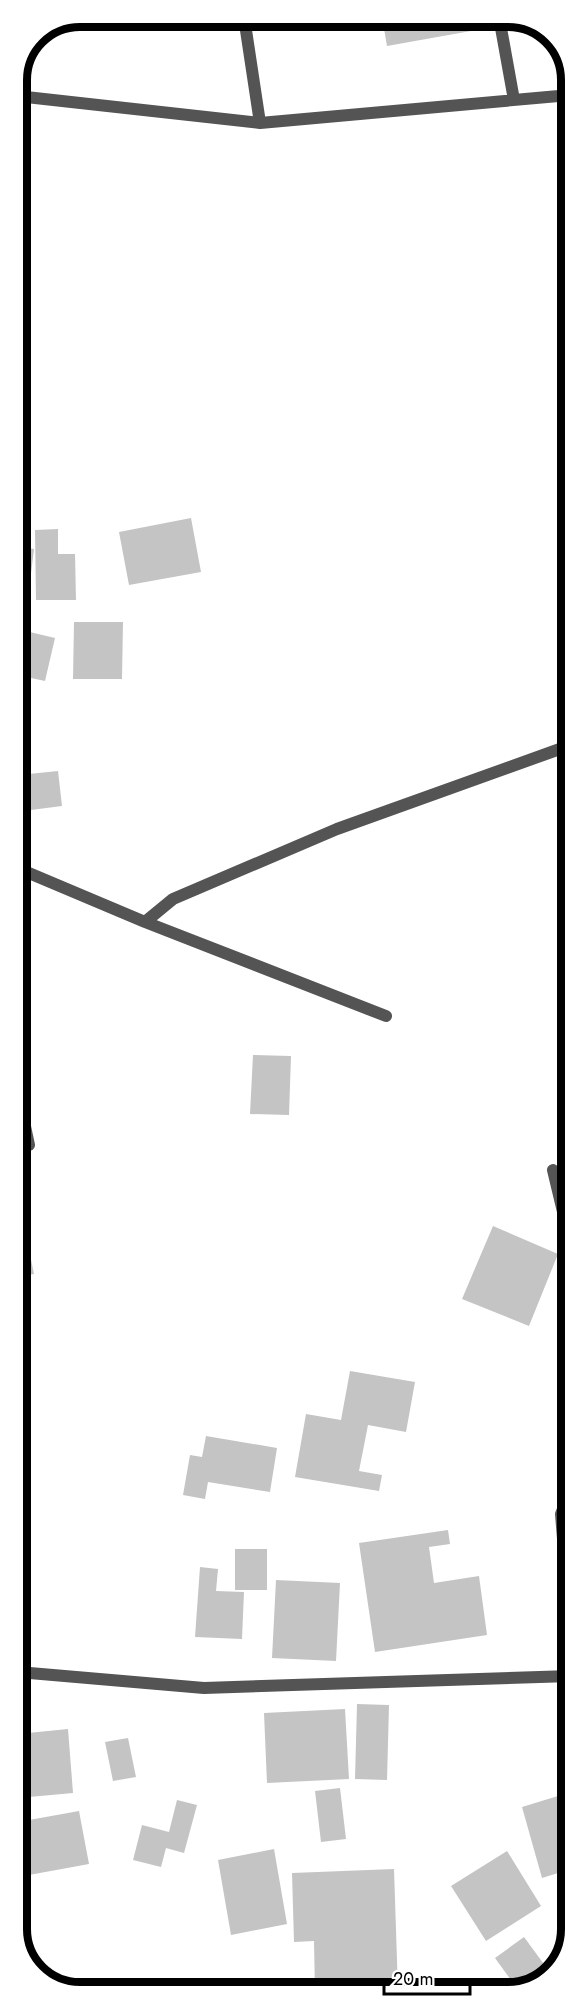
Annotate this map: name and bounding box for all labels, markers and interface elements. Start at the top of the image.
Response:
scale bar [384,1958,470,1996]
text: 20 m [393,1966,433,1992]

